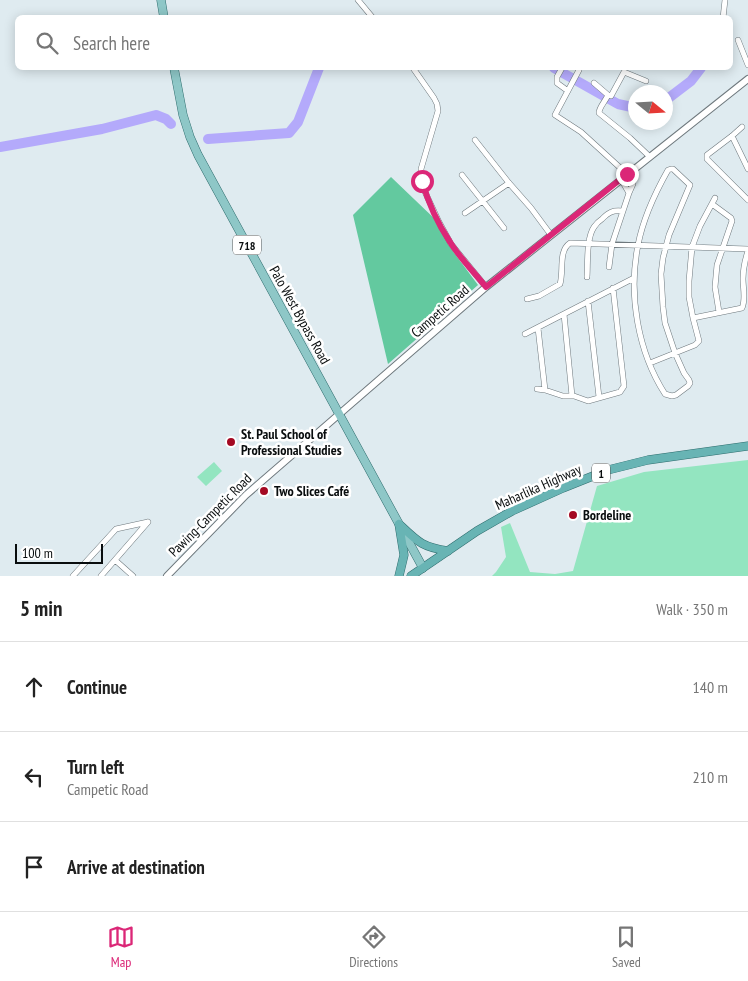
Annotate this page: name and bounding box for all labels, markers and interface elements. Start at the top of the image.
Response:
search box [15,15,733,70]
icon: search [33,29,61,57]
text: Search here [73,31,150,55]
north arrow [628,85,673,130]
route end [616,163,639,186]
route start [411,170,434,193]
road number: 718 [233,236,261,254]
street label: Palo West Bypass Road [266,263,334,367]
street label: Campetic Road [407,281,473,341]
place label: St. Paul School of Professional Studies [241,425,342,459]
marker: St. Paul School of Professional Studies [225,436,237,448]
street label: Maharlika Highway [492,460,584,514]
road number: 1 [592,463,610,482]
street label: Pawing-Campetic Road [165,470,255,560]
place label: Two Slices Café [274,482,349,500]
marker: Two Slices Café [258,485,270,497]
place label: Bordeline [583,506,631,524]
marker: Bordeline [567,509,579,521]
scale bar [15,541,102,564]
text: 100 m [22,544,53,562]
text: 5 min [20,595,62,622]
text: Walk · 350 m [656,599,728,619]
icon: ahead [20,673,48,701]
text: Continue [67,675,127,699]
text: 140 m [693,677,728,697]
text: Turn left [67,755,124,779]
icon: left [20,763,48,791]
text: 210 m [693,767,728,787]
text: Campetic Road [67,779,148,799]
icon: arrive [20,853,48,881]
text: Arrive at destination [67,855,205,879]
tab: Map [107,923,135,971]
tab: Directions [349,923,398,971]
tab: Saved [612,923,641,971]

